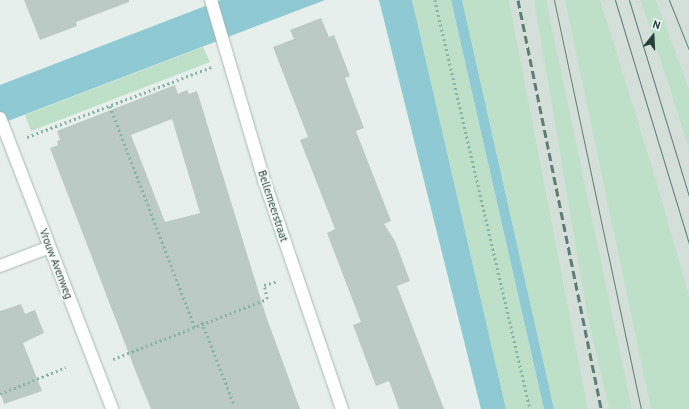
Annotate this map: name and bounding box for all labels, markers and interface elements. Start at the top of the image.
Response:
north arrow [633,16,673,56]
text: N [651,17,662,32]
street label: Bellemeerstraat [255,169,291,243]
street label: Vrouw Avenweg [36,227,76,301]

